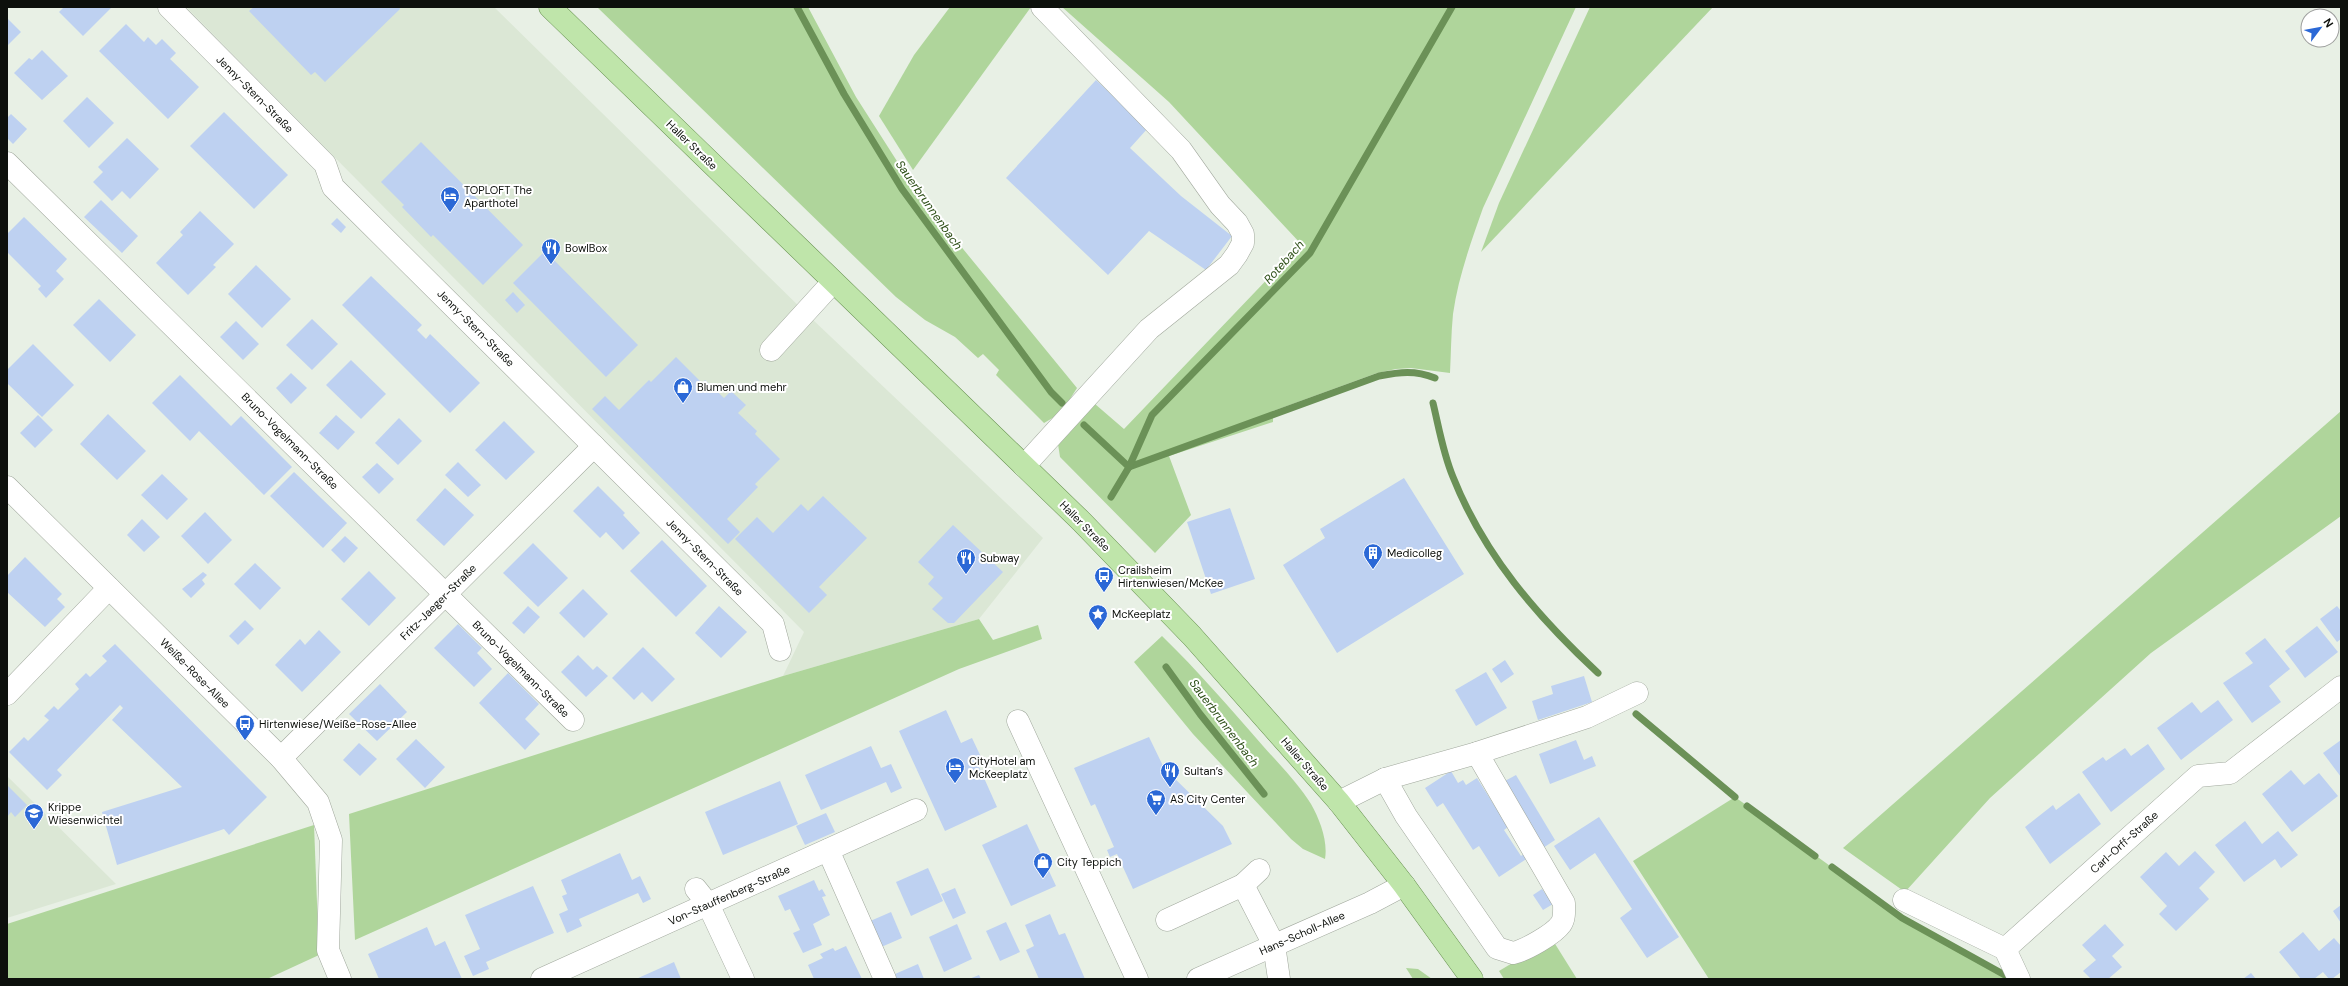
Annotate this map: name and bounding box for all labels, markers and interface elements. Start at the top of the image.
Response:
north arrow [2300,8,2340,48]
text: N [2320,16,2337,30]
street label: Jenny-Stern-Straße [213,52,297,136]
street label: Haller Straße [663,117,721,173]
water label: Sauerbrunnenbach [892,157,966,253]
place label: TOPLOFT The Aparthotel [464,183,532,210]
hotel icon: TOPLOFT The Aparthotel [439,185,461,213]
restaurant icon: BowlBox [540,237,562,265]
water label: Rotebach [1260,237,1308,287]
place label: BowlBox [565,241,608,255]
street label: Jenny-Stern-Straße [434,286,518,370]
shop icon: Blumen und mehr [672,376,694,404]
place label: Blumen und mehr [697,380,787,394]
street label: Bruno-Vogelmann-Straße [239,390,341,492]
street label: Haller Straße [1057,498,1113,554]
street label: Jenny-Stern-Straße [663,515,747,599]
building icon: Medicolleg [1362,542,1384,570]
place label: Medicolleg [1387,546,1442,560]
restaurant icon: Subway [955,547,977,575]
place label: Subway [980,551,1020,565]
street label: Fritz-Jaeger-Straße [397,561,479,643]
place label: Crailsheim Hirtenwiesen/McKee [1118,563,1223,590]
bus stop icon: Crailsheim Hirtenwiesen/McKee [1093,565,1115,593]
place icon: McKeeplatz [1087,603,1109,631]
place label: McKeeplatz [1112,607,1171,621]
street label: Bruno-Vogelmann-Straße [470,618,572,720]
street label: Weiße-Rose-Allee [157,635,233,711]
water label: Sauerbrunnenbach [1186,676,1262,770]
bus stop icon: Hirtenwiese/Weiße-Rose-Allee [234,713,256,741]
place label: Hirtenwiese/Weiße-Rose-Allee [259,717,416,731]
street label: Haller Straße [1278,735,1332,793]
place label: CityHotel am McKeeplatz [969,754,1036,781]
hotel icon: CityHotel am McKeeplatz [944,756,966,784]
restaurant icon: Sultan’s [1159,760,1181,788]
place label: Sultan’s [1184,764,1223,778]
supermarket icon: AS City Center [1145,788,1167,816]
place label: AS City Center [1170,792,1245,806]
place label: Krippe Wiesenwichtel [48,800,122,827]
school or university icon: Krippe Wiesenwichtel [23,802,45,830]
street label: Carl-Orff-Straße [2087,808,2161,876]
shop icon: City Teppich [1032,851,1054,879]
place label: City Teppich [1057,855,1121,869]
street label: Von-Stauffenberg-Straße [666,862,792,928]
street label: Hans-Scholl-Allee [1257,908,1347,958]

